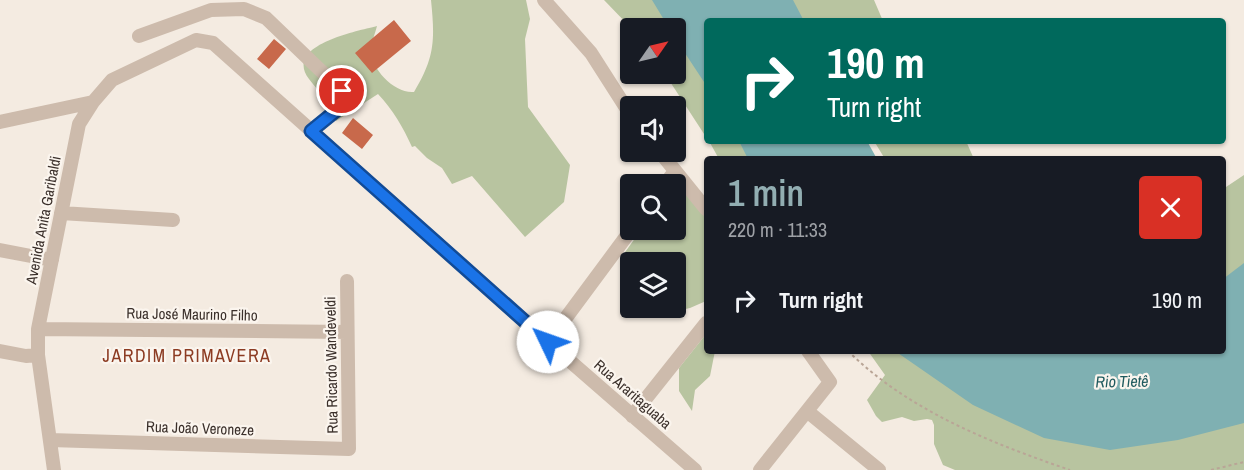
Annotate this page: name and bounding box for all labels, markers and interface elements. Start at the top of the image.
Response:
north arrow [620,18,686,84]
map controls [620,18,686,318]
text: 190 m [827,35,925,91]
icon: right [728,42,806,120]
pin [316,65,367,116]
icon: arrive [325,74,358,107]
text: Turn right [827,89,921,125]
button: sound [620,96,686,162]
street label: Avenida Anita Garibaldi [20,154,66,287]
text: 1 min [728,169,804,217]
button: search [620,174,686,240]
button: close [1139,176,1202,239]
text: 220 m · 11:33 [728,216,827,243]
button: layers [620,252,686,318]
icon: right [728,284,761,317]
text: Turn right [779,285,863,315]
text: 190 m [1152,285,1202,315]
street label: Rua Ricardo Wandeveldi [319,296,343,434]
street label: Rua José Maurino Filho [126,302,258,326]
position arrow [516,310,580,374]
district label: JARDIM PRIMAVERA [103,343,271,368]
street label: Rua Araritaguaba [590,354,676,434]
water label: Rio Tietê [1095,370,1149,392]
street label: Rua João Veroneze [146,416,255,440]

